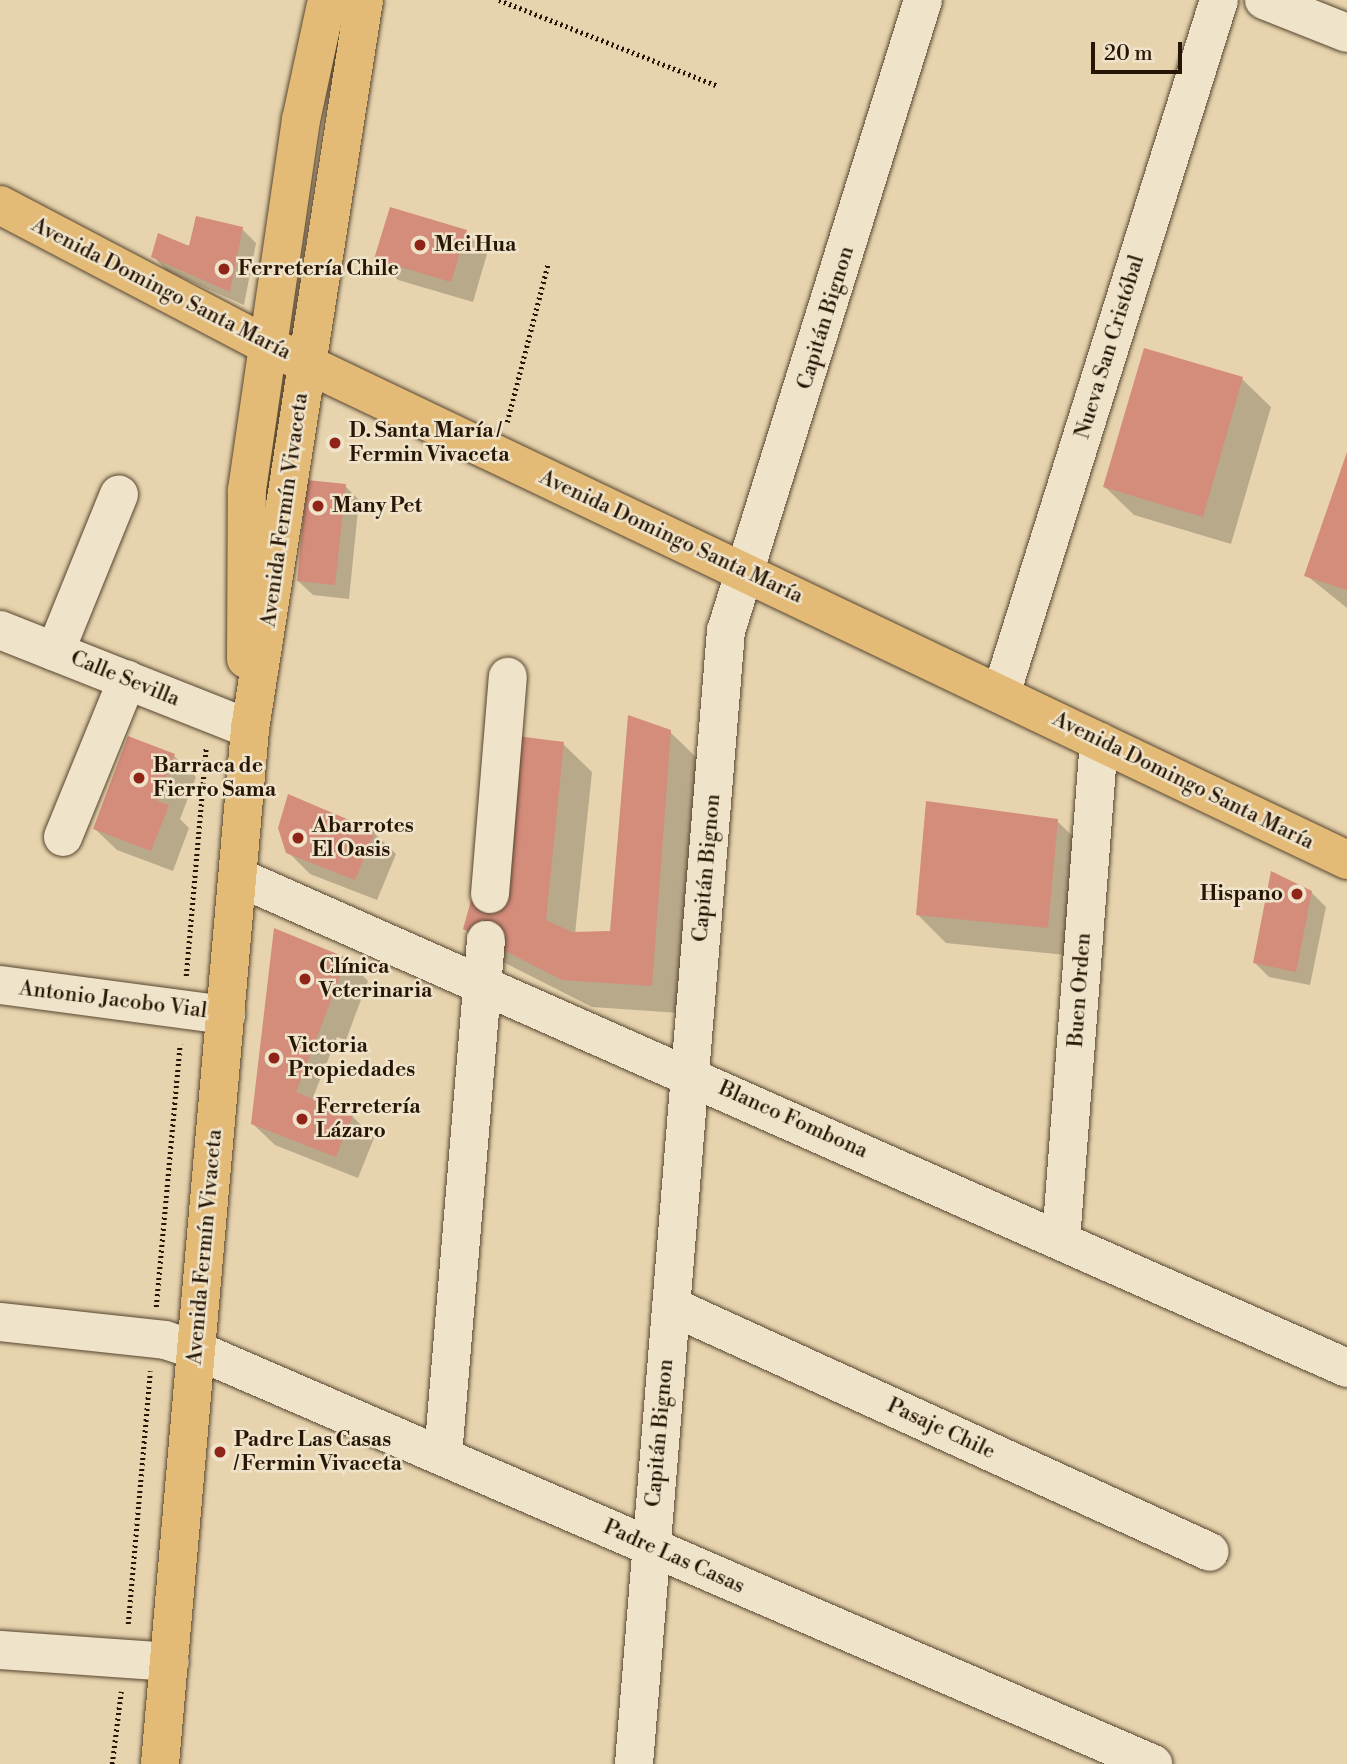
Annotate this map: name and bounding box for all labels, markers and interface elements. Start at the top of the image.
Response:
scale bar [1095,28,1186,72]
text: 20 m [1104,41,1153,67]
street label: Avenida Domingo Santa María [27,212,295,366]
place label: Mei Hua [434,232,516,258]
marker: Mei Hua [412,237,428,253]
street label: Capitán Bignon [792,243,860,393]
street label: Nueva San Cristóbal [1070,252,1150,442]
place label: Ferretería Chile [238,256,399,282]
marker: Ferretería Chile [216,261,232,277]
street label: Avenida Fermín Vivaceta [256,391,314,629]
place label: D. Santa María / Fermin Vivaceta [349,418,510,468]
marker: D. Santa María / Fermin Vivaceta [327,435,343,451]
street label: Avenida Domingo Santa María [535,465,807,609]
place label: Many Pet [332,493,422,519]
marker: Many Pet [310,498,326,514]
street label: Calle Sevilla [67,646,183,712]
street label: Avenida Domingo Santa María [1048,707,1318,855]
place label: Barraca de Fierro Sama [153,753,276,803]
marker: Barraca de Fierro Sama [131,770,147,786]
street label: Capitán Bignon [688,793,726,943]
place label: Abarrotes El Oasis [312,813,414,863]
marker: Abarrotes El Oasis [290,830,306,846]
place label: Hispano [1200,881,1283,907]
marker: Hispano [1289,886,1305,902]
street label: Buen Orden [1063,932,1097,1048]
place label: Clínica Veterinaria [319,954,432,1004]
marker: Clínica Veterinaria [297,971,313,987]
street label: Antonio Jacobo Vial [18,976,208,1024]
place label: Victoria Propiedades [288,1033,415,1083]
marker: Victoria Propiedades [266,1050,282,1066]
street label: Blanco Fombona [715,1076,871,1164]
place label: Ferretería Lázaro [316,1094,421,1144]
marker: Ferretería Lázaro [294,1111,310,1127]
street label: Avenida Fermín Vivaceta [182,1128,228,1366]
street label: Capitán Bignon [641,1358,679,1508]
street label: Pasaje Chile [883,1393,999,1465]
place label: Padre Las Casas / Fermin Vivaceta [234,1427,402,1477]
marker: Padre Las Casas / Fermin Vivaceta [212,1444,228,1460]
street label: Padre Las Casas [600,1515,748,1599]

